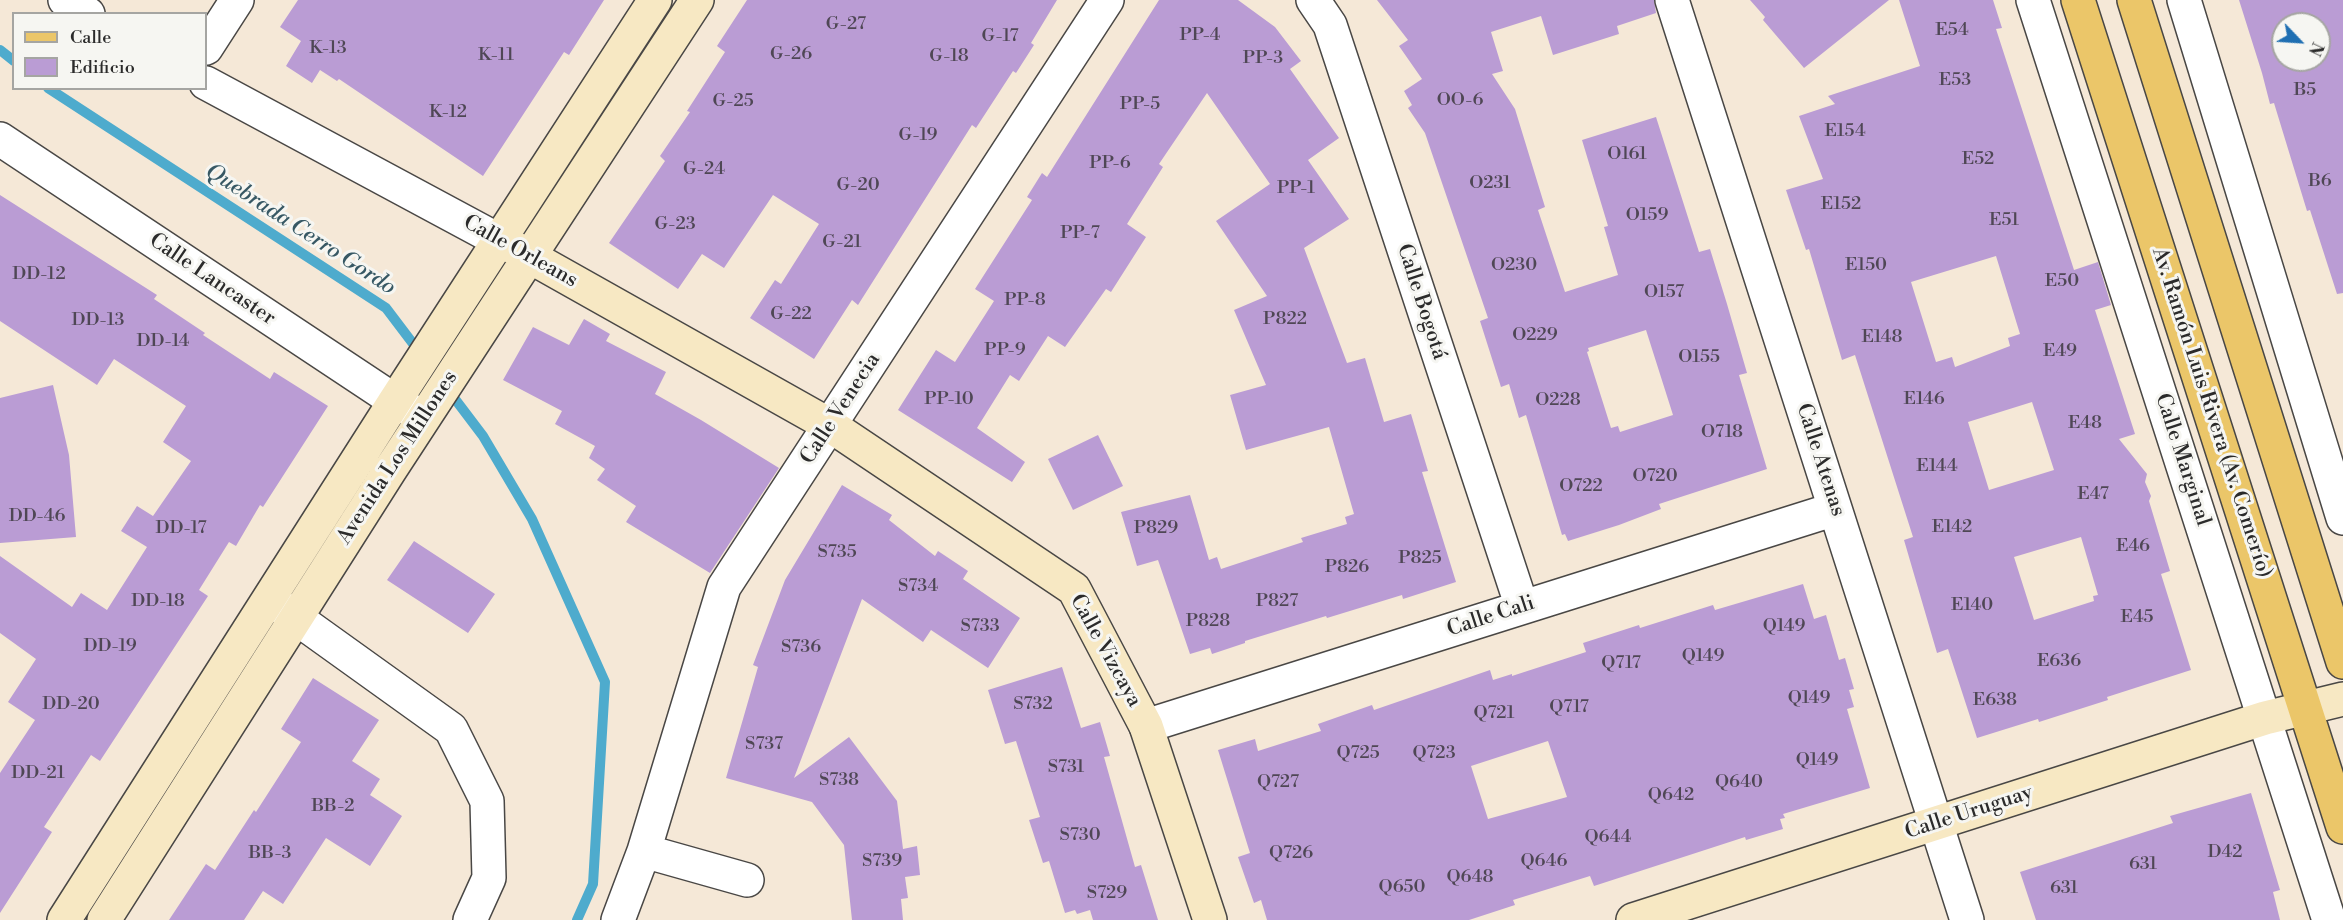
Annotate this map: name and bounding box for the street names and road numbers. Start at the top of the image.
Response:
street label: Calle Orleans [458,210,582,294]
street label: Calle Lancaster [144,228,280,332]
street label: Calle Bogotá [1390,241,1452,363]
street label: Av. Ramón Luis Rivera (Av. Comerío) [2146,245,2276,581]
street label: Calle Venecia [796,349,886,469]
street label: Avenida Los Millones [332,367,464,549]
street label: Calle Marginal [2149,391,2215,529]
street label: Calle Atenas [1790,400,1850,520]
street label: Calle Vizcaya [1064,590,1146,712]
street label: Calle Cali [1444,591,1538,643]
street label: Calle Uruguay [1902,781,2036,845]

